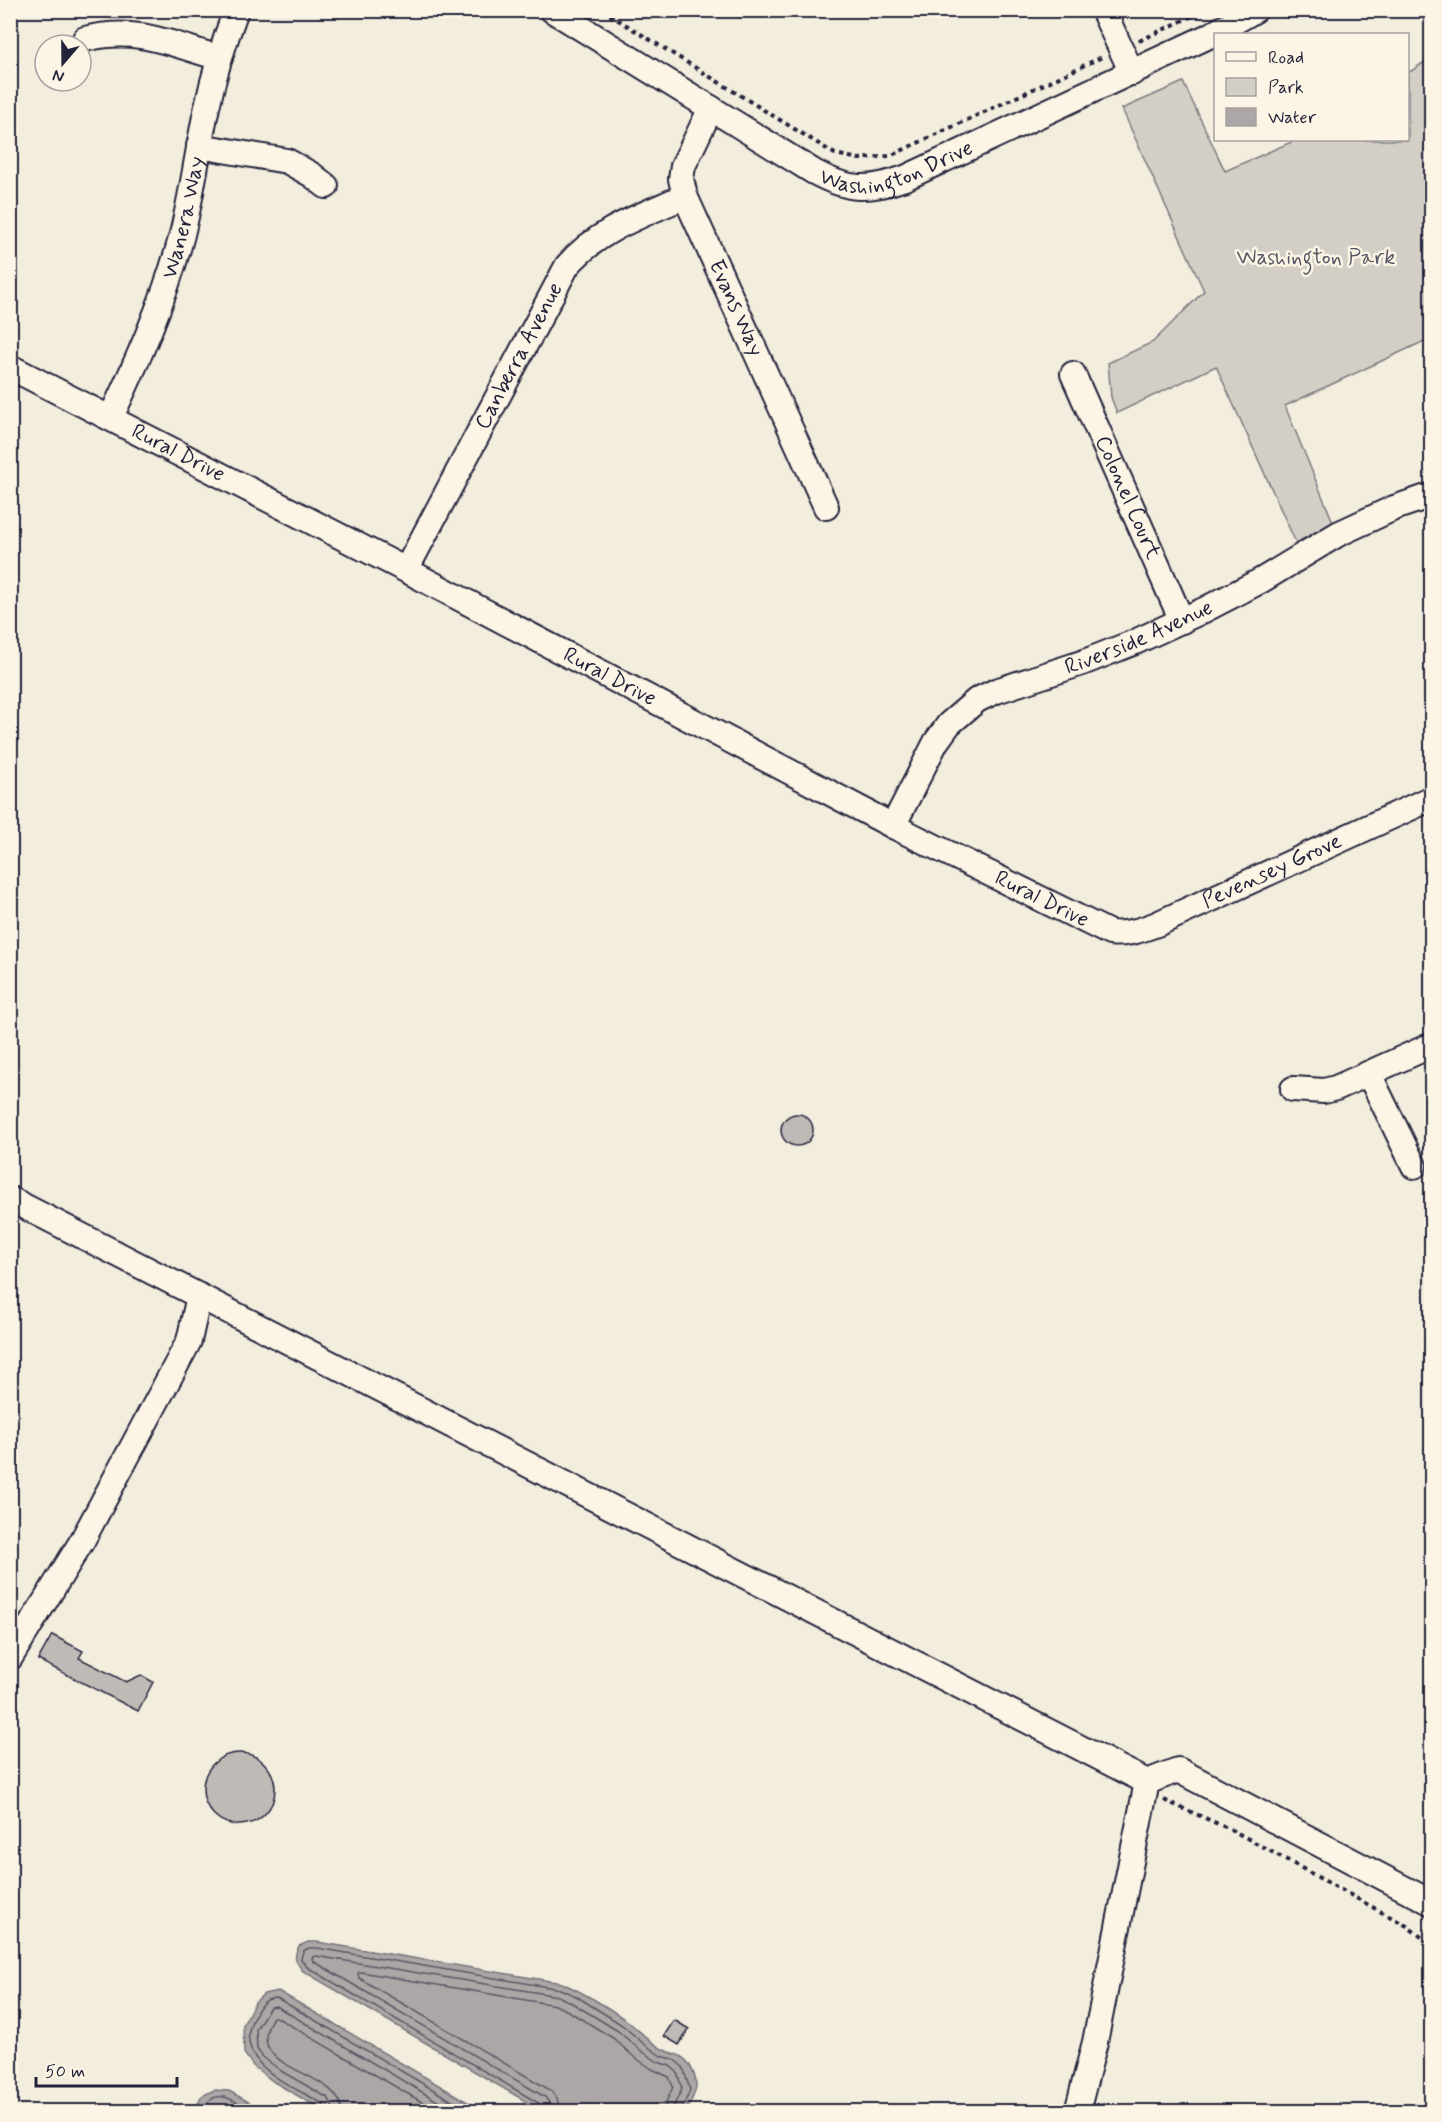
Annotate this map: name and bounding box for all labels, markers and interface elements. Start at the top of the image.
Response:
north arrow [33,33,93,93]
legend [1214,33,1409,141]
text: Road [1268,46,1304,70]
text: N [50,64,67,87]
text: Park [1268,76,1304,100]
text: Water [1268,106,1317,130]
street label: Washington Drive [815,134,978,201]
street label: Wanera Way [156,154,211,282]
park label: Washington Park [1237,244,1395,275]
street label: Evans Way [702,255,770,361]
street label: Canberra Avenue [469,278,570,435]
street label: Rural Drive [127,418,230,489]
street label: Colonel Court [1088,431,1167,564]
street label: Riverside Avenue [1061,594,1218,682]
street label: Rural Drive [558,641,661,713]
street label: Pevensey Grove [1198,827,1346,915]
street label: Rural Drive [990,864,1093,934]
scale bar [36,2050,177,2088]
text: 50 m [45,2060,85,2084]

